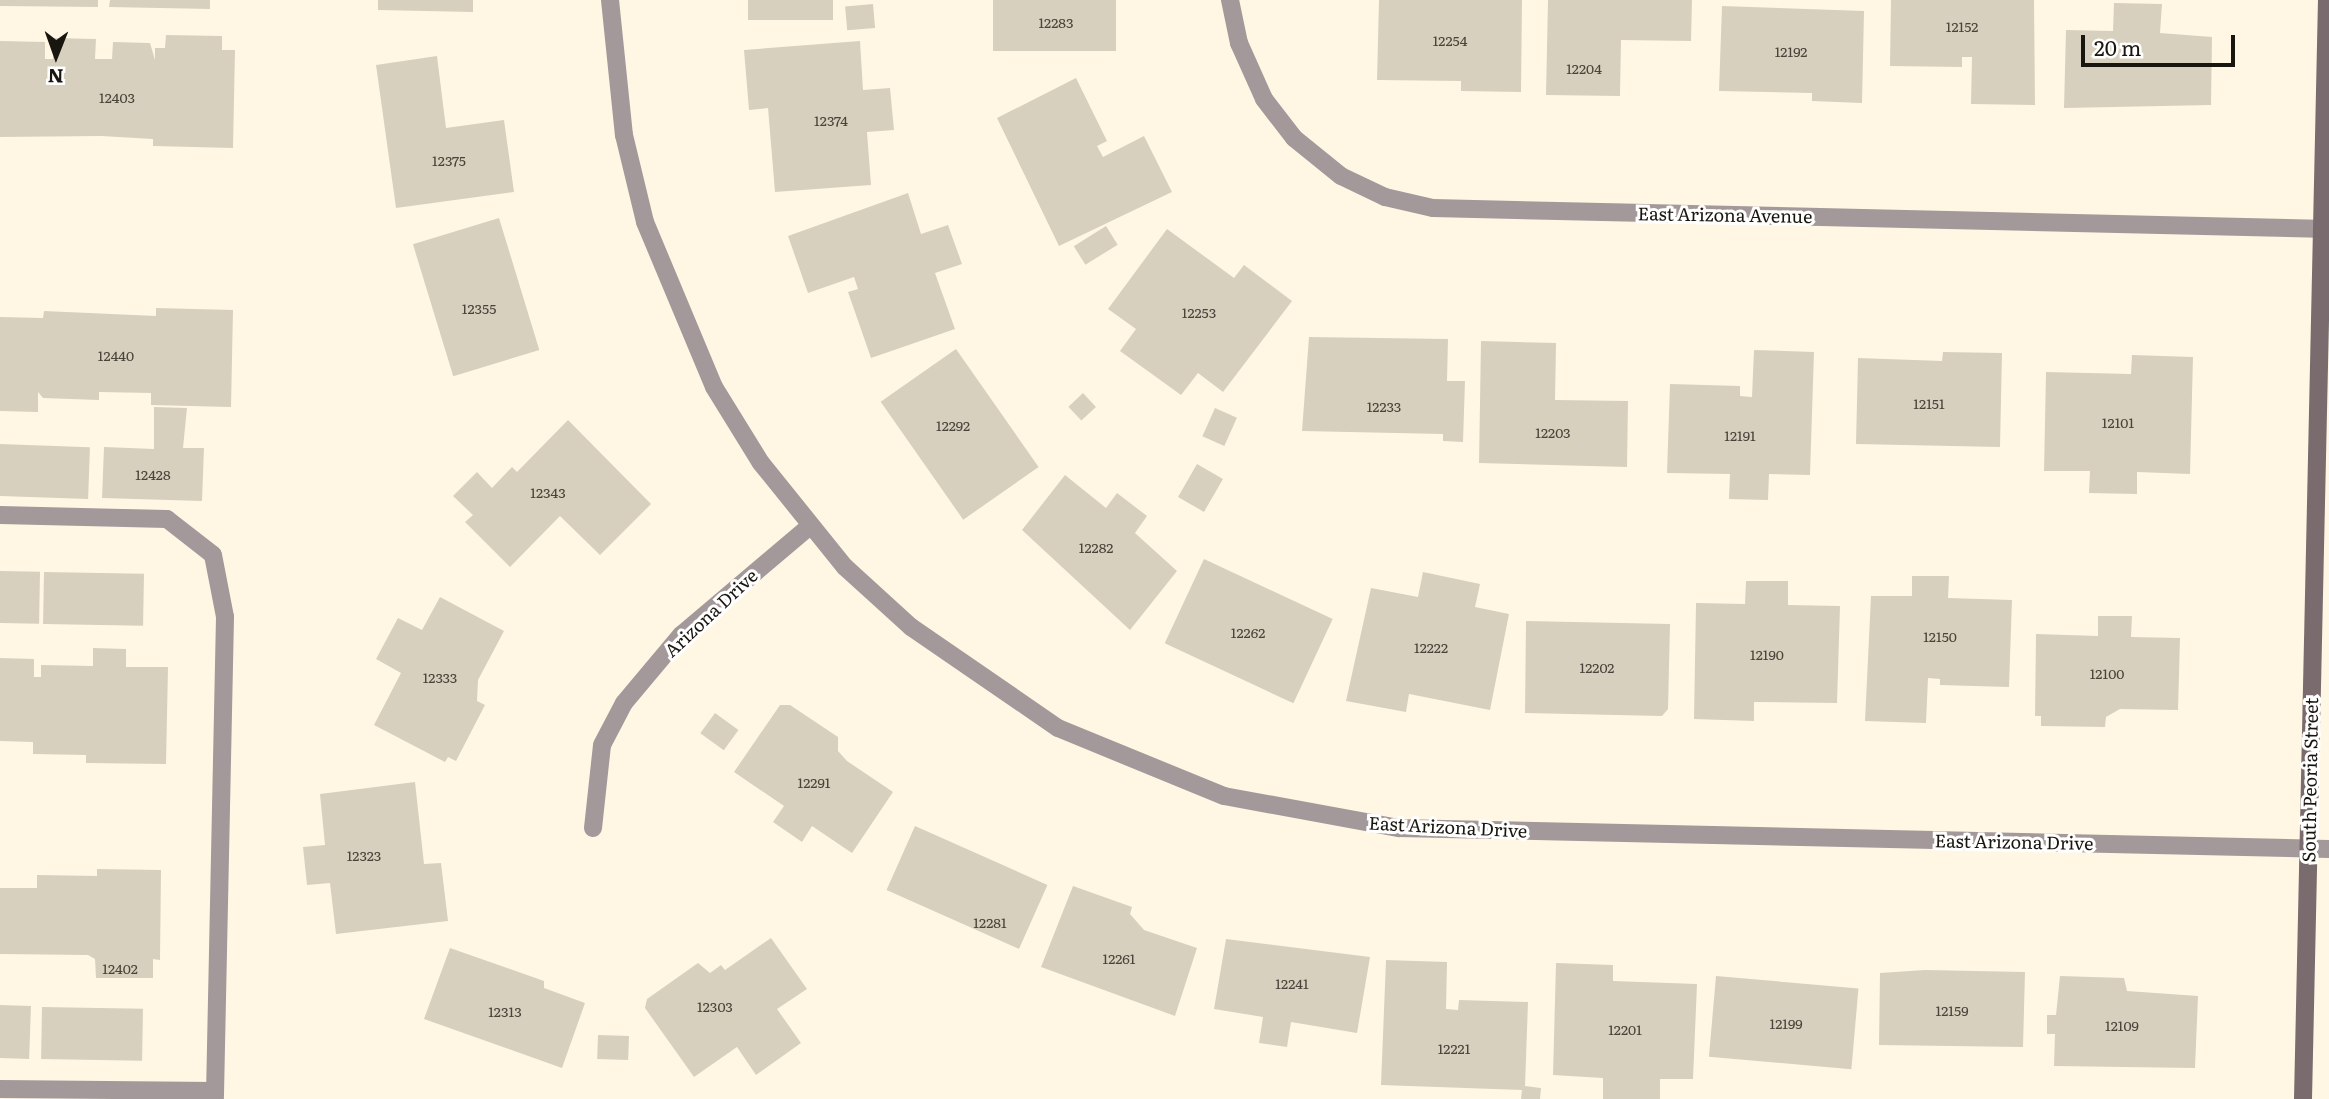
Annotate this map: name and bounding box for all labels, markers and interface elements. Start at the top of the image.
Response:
house number: 12283 [1038,14,1074,30]
house number: 12152 [1946,18,1978,34]
north arrow [21,21,91,91]
scale bar [2084,21,2238,65]
text: 20 m [2094,31,2141,62]
house number: 12254 [1433,32,1467,48]
house number: 12192 [1775,43,1807,59]
house number: 12204 [1566,60,1602,76]
text: N [47,63,64,91]
house number: 12403 [99,89,135,105]
house number: 12374 [814,112,848,128]
house number: 12375 [432,152,466,168]
street label: East Arizona Avenue [1637,203,1813,227]
house number: 12355 [462,300,496,316]
house number: 12253 [1182,304,1216,320]
house number: 12440 [98,347,134,363]
house number: 12151 [1913,395,1945,411]
house number: 12233 [1367,398,1401,414]
house number: 12101 [2102,414,2134,430]
house number: 12292 [936,417,970,433]
house number: 12203 [1535,424,1571,440]
house number: 12191 [1724,427,1756,443]
house number: 12428 [135,466,171,482]
house number: 12343 [530,484,566,500]
house number: 12282 [1079,539,1113,555]
street label: Arizona Drive [660,565,762,661]
house number: 12262 [1231,624,1265,640]
house number: 12150 [1923,628,1957,644]
house number: 12222 [1414,639,1448,655]
house number: 12190 [1750,646,1784,662]
house number: 12202 [1580,659,1614,675]
house number: 12100 [2090,665,2124,681]
house number: 12333 [423,669,457,685]
street label: South Peoria Street [2298,697,2322,863]
house number: 12291 [798,774,830,790]
street label: East Arizona Drive [1368,812,1528,842]
street label: East Arizona Drive [1934,830,2094,854]
house number: 12323 [347,847,381,863]
house number: 12281 [973,914,1007,930]
house number: 12261 [1102,950,1136,966]
house number: 12402 [102,960,138,976]
house number: 12241 [1275,975,1309,991]
house number: 12303 [697,998,733,1014]
house number: 12159 [1936,1002,1968,1018]
house number: 12313 [488,1003,522,1019]
house number: 12199 [1769,1015,1803,1031]
house number: 12109 [2105,1017,2139,1033]
house number: 12201 [1608,1021,1642,1037]
house number: 12221 [1438,1040,1470,1056]

